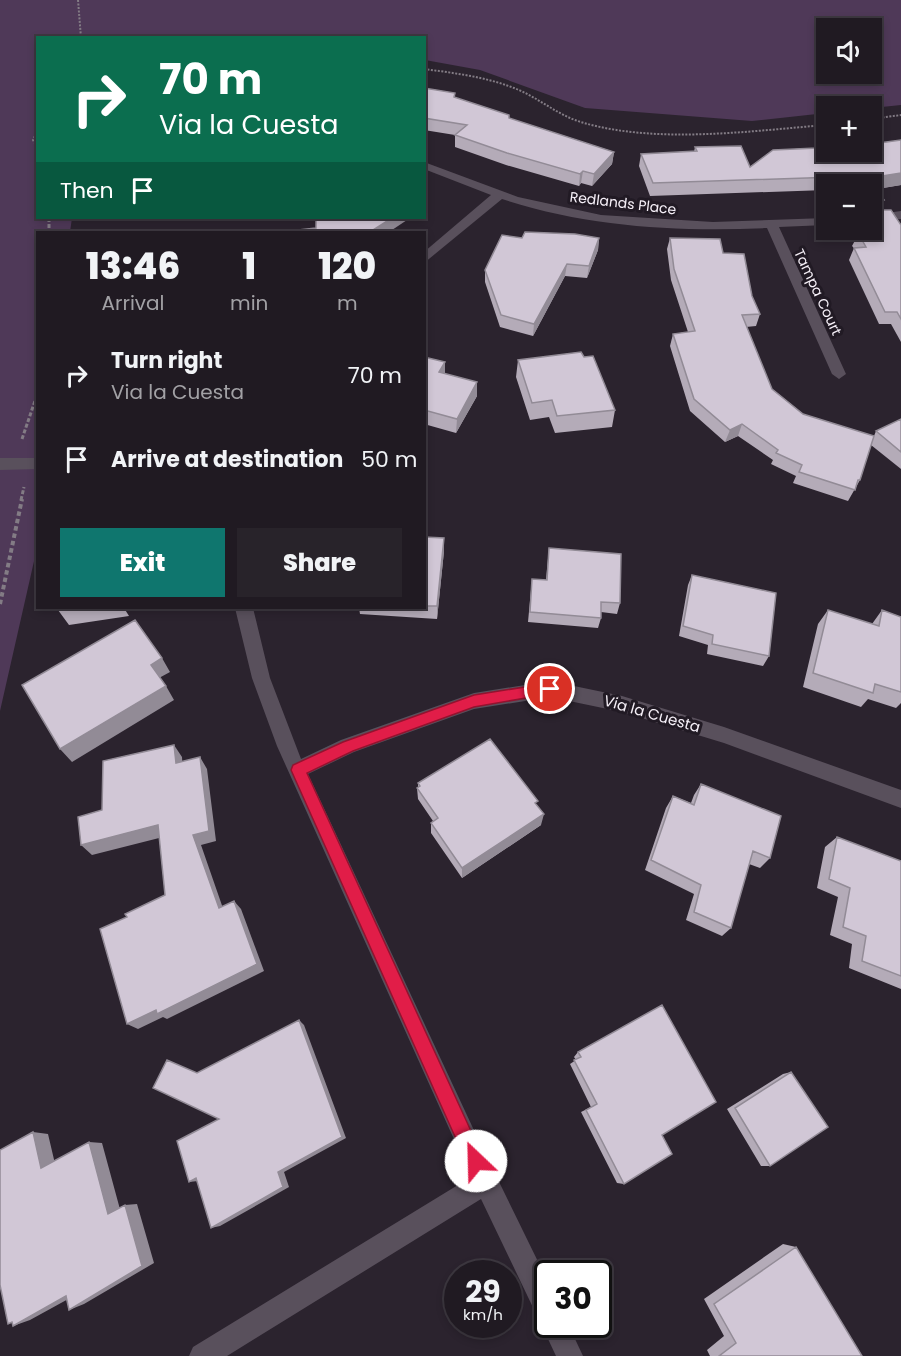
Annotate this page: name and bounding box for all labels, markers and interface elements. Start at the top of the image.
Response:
map controls [816,18,882,240]
button: sound [816,18,882,84]
text: 70 m [159,50,262,109]
icon: right [60,60,138,138]
button: + [816,96,882,162]
text: Via la Cuesta [159,106,339,143]
icon: arrive [126,174,159,207]
button: − [816,174,882,240]
text: Then [60,175,114,206]
street label: Redlands Place [569,187,678,219]
text: 13:46 [86,241,180,292]
text: 1 [242,241,256,292]
text: 120 [318,241,376,292]
street label: Tampa Court [789,246,847,338]
text: Arrival [102,289,165,317]
text: min [230,289,268,317]
text: m [337,289,357,317]
text: Turn right [111,345,222,376]
icon: right [60,359,93,392]
text: 70 m [348,360,402,391]
text: Via la Cuesta [111,378,244,406]
icon: arrive [60,443,93,476]
text: Arrive at destination [111,444,343,475]
text: 50 m [361,444,417,475]
button: Exit [60,528,225,597]
button: Share [237,528,402,597]
pin [524,663,575,714]
icon: arrive [533,672,566,705]
street label: Via la Cuesta [601,690,703,737]
position arrow [444,1129,508,1193]
speed limit sign: 30 [534,1260,612,1338]
text: 29 [465,1270,501,1313]
text: km/h [463,1304,503,1325]

